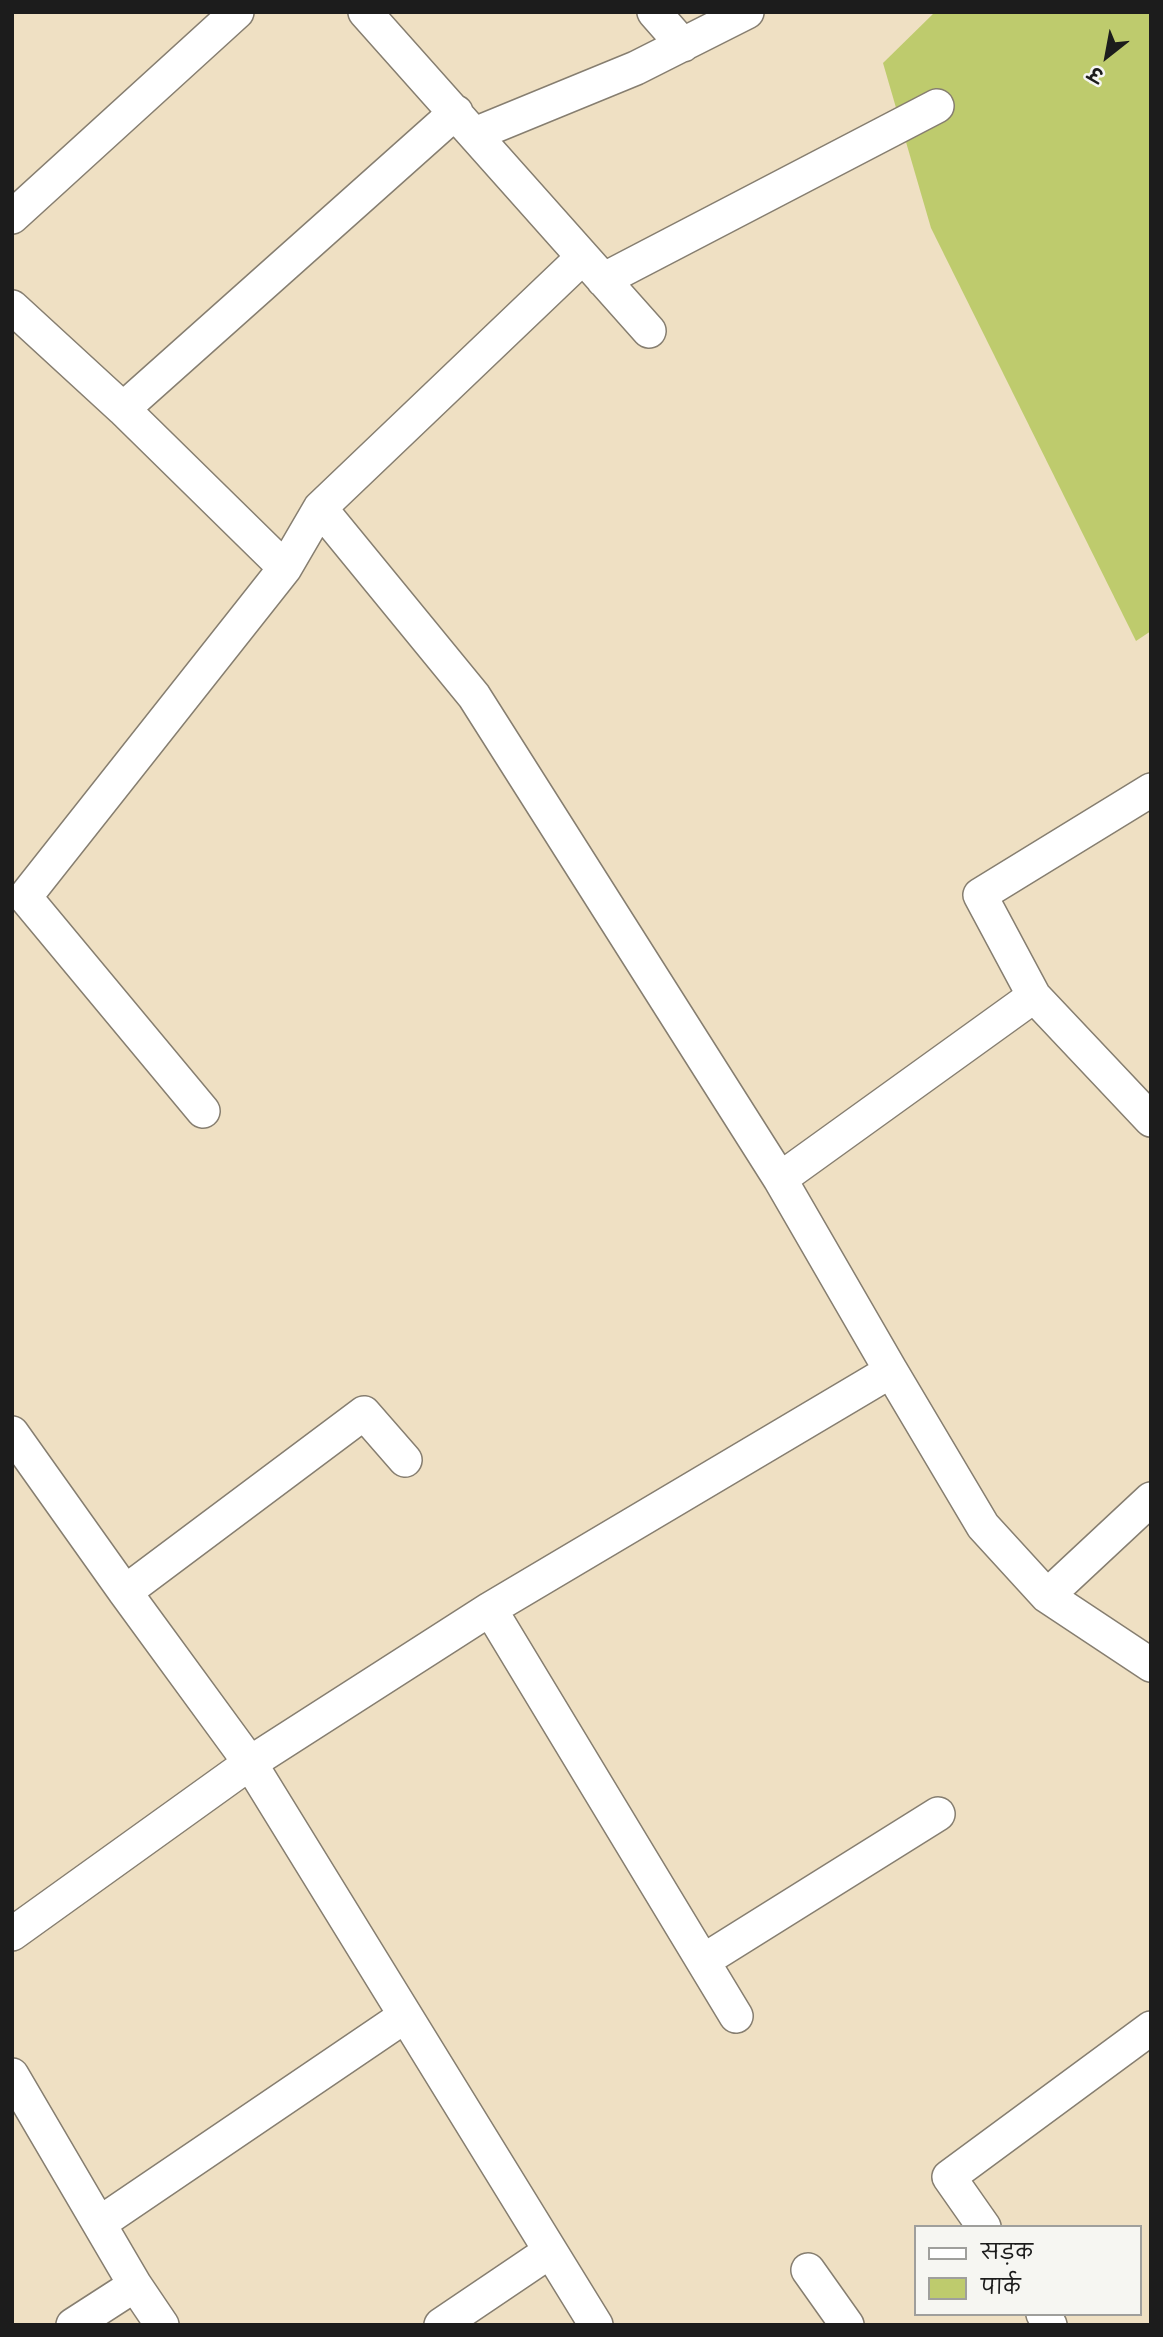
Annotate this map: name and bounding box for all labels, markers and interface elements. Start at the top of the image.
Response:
north arrow [1072,21,1142,91]
text: उ [1084,60,1108,88]
legend [914,2225,1142,2316]
text: सड़क [981,2238,1033,2266]
text: पार्क [981,2273,1021,2301]

